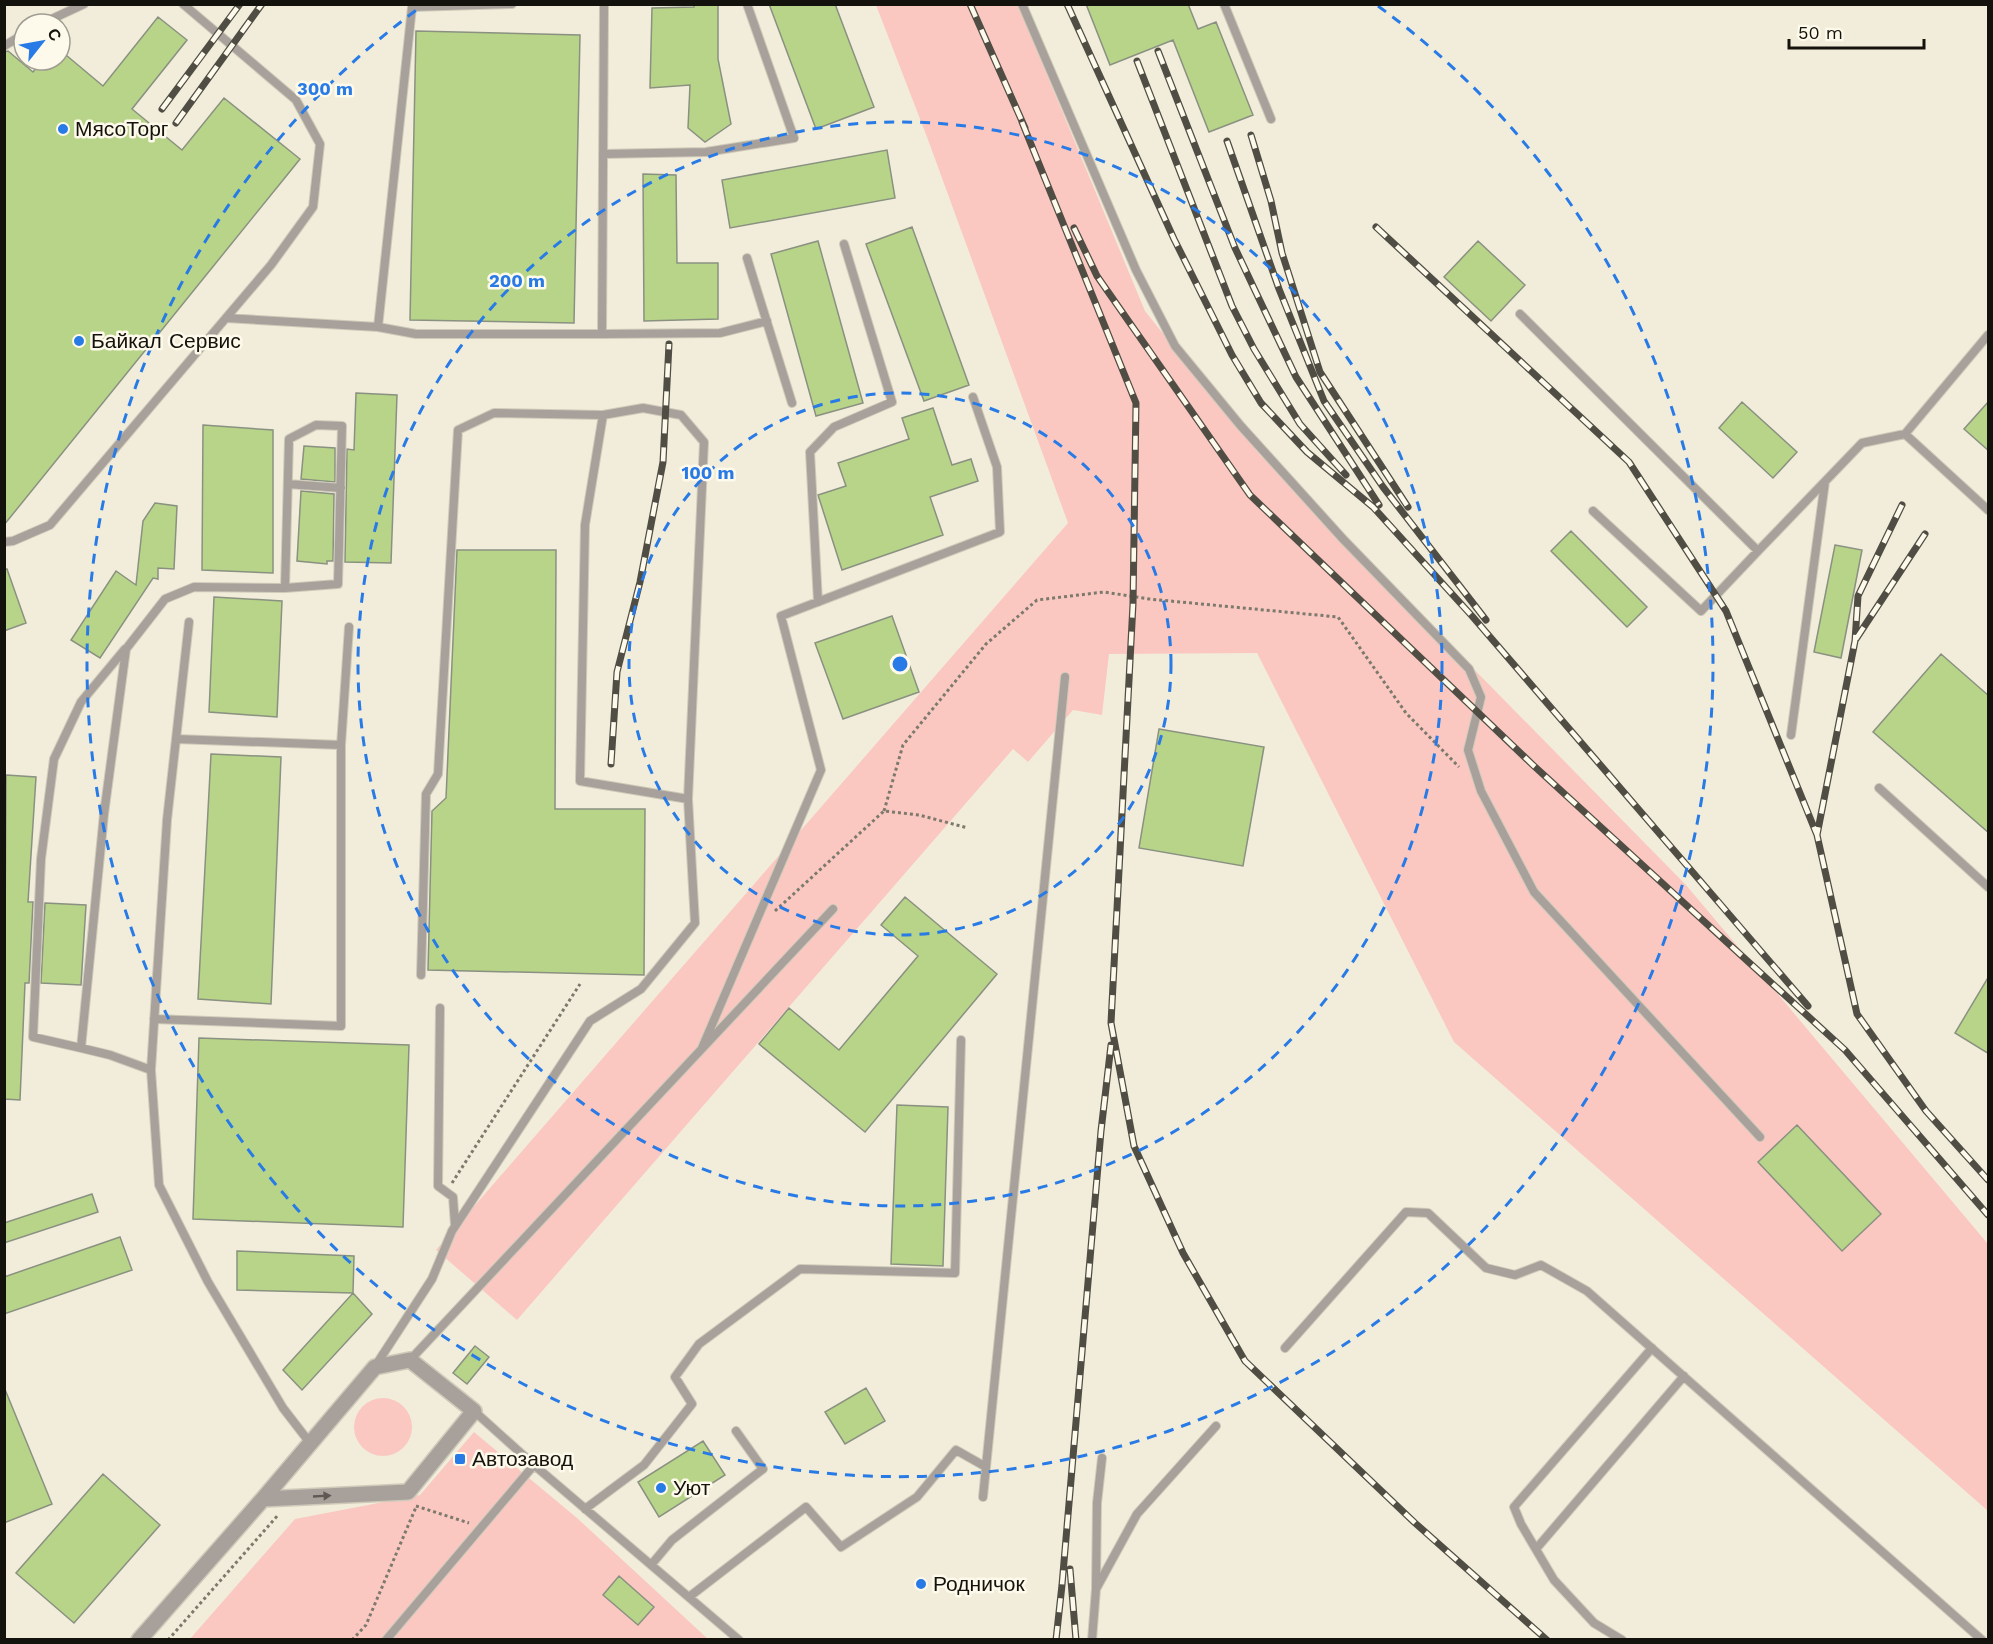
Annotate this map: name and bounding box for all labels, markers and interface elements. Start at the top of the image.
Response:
north arrow [12,12,72,72]
scale bar [1789,12,1924,50]
text: 50 m [1798,22,1843,43]
text: С [43,25,66,45]
text: 300 m [297,78,353,99]
place label: МясоТорг [75,116,169,141]
marker: МясоТорг [56,122,70,136]
text: 200 m [489,270,545,291]
place label: Байкал Сервис [91,328,241,353]
marker: Байкал Сервис [72,334,86,348]
text: 100 m [681,462,735,483]
centre of rings [890,654,910,674]
place label: Автозавод [472,1446,573,1471]
marker: Автозавод [453,1452,467,1466]
place label: Уют [673,1475,711,1500]
marker: Уют [654,1481,668,1495]
one-way arrow [312,1491,331,1500]
place label: Родничок [933,1571,1026,1596]
marker: Родничок [914,1577,928,1591]

